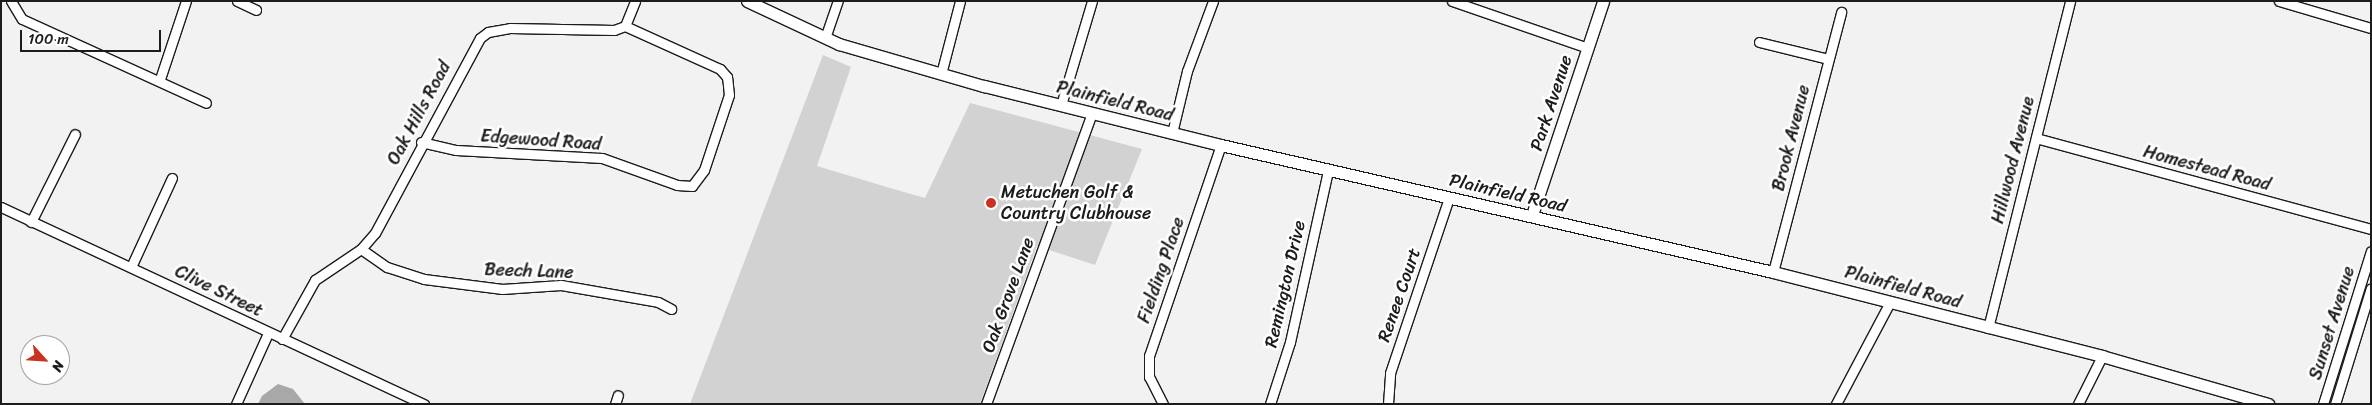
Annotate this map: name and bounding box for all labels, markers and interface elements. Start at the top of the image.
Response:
scale bar [22,20,164,52]
text: 100 m [28,26,69,52]
street label: Park Avenue [1525,53,1577,153]
street label: Oak Hills Road [383,58,455,168]
street label: Plainfield Road [1054,76,1176,126]
street label: Brook Avenue [1767,83,1815,193]
street label: Hillwood Avenue [1987,94,2039,226]
street label: Edgewood Road [480,125,602,155]
street label: Homestead Road [2141,141,2273,195]
street label: Plainfield Road [1447,169,1569,217]
place label: Metuchen Golf & Country Clubhouse [1001,182,1151,224]
marker: Metuchen Golf & Country Clubhouse [985,197,997,209]
street label: Fielding Place [1133,214,1189,326]
street label: Remington Drive [1260,218,1310,350]
street label: Oak Grove Lane [977,234,1039,356]
street label: Renee Court [1373,245,1425,345]
street label: Beech Lane [484,259,574,283]
street label: Clive Street [171,260,267,322]
street label: Plainfield Road [1842,261,1964,313]
street label: Sunset Avenue [2304,264,2360,382]
north arrow [20,335,70,385]
text: N [45,357,71,376]

